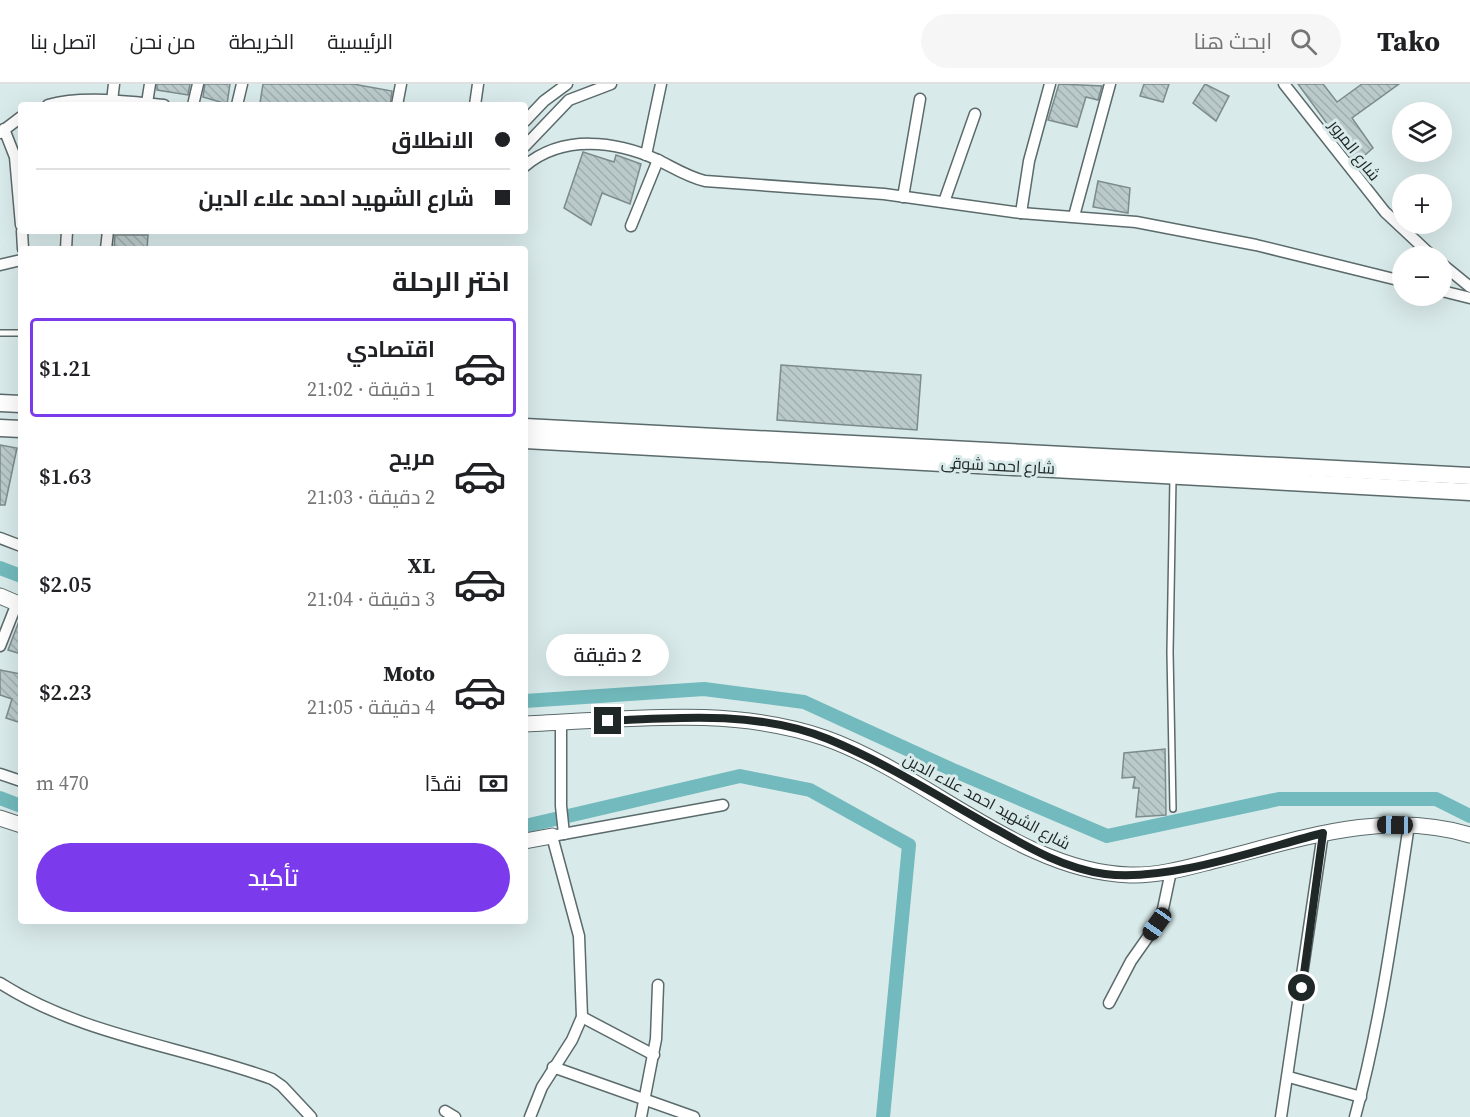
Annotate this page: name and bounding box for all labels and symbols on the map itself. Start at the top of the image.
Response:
street label: شارع المرور [1323,114,1386,186]
street label: شارع احمد شوقى [940,451,1056,480]
callout: 2 دقيقة [546,634,670,676]
route end [594,707,621,734]
street label: شارع الشهيد احمد علاء الدين [899,748,1074,855]
car [1377,816,1413,834]
car [1139,904,1175,944]
route start [1288,974,1315,1001]

